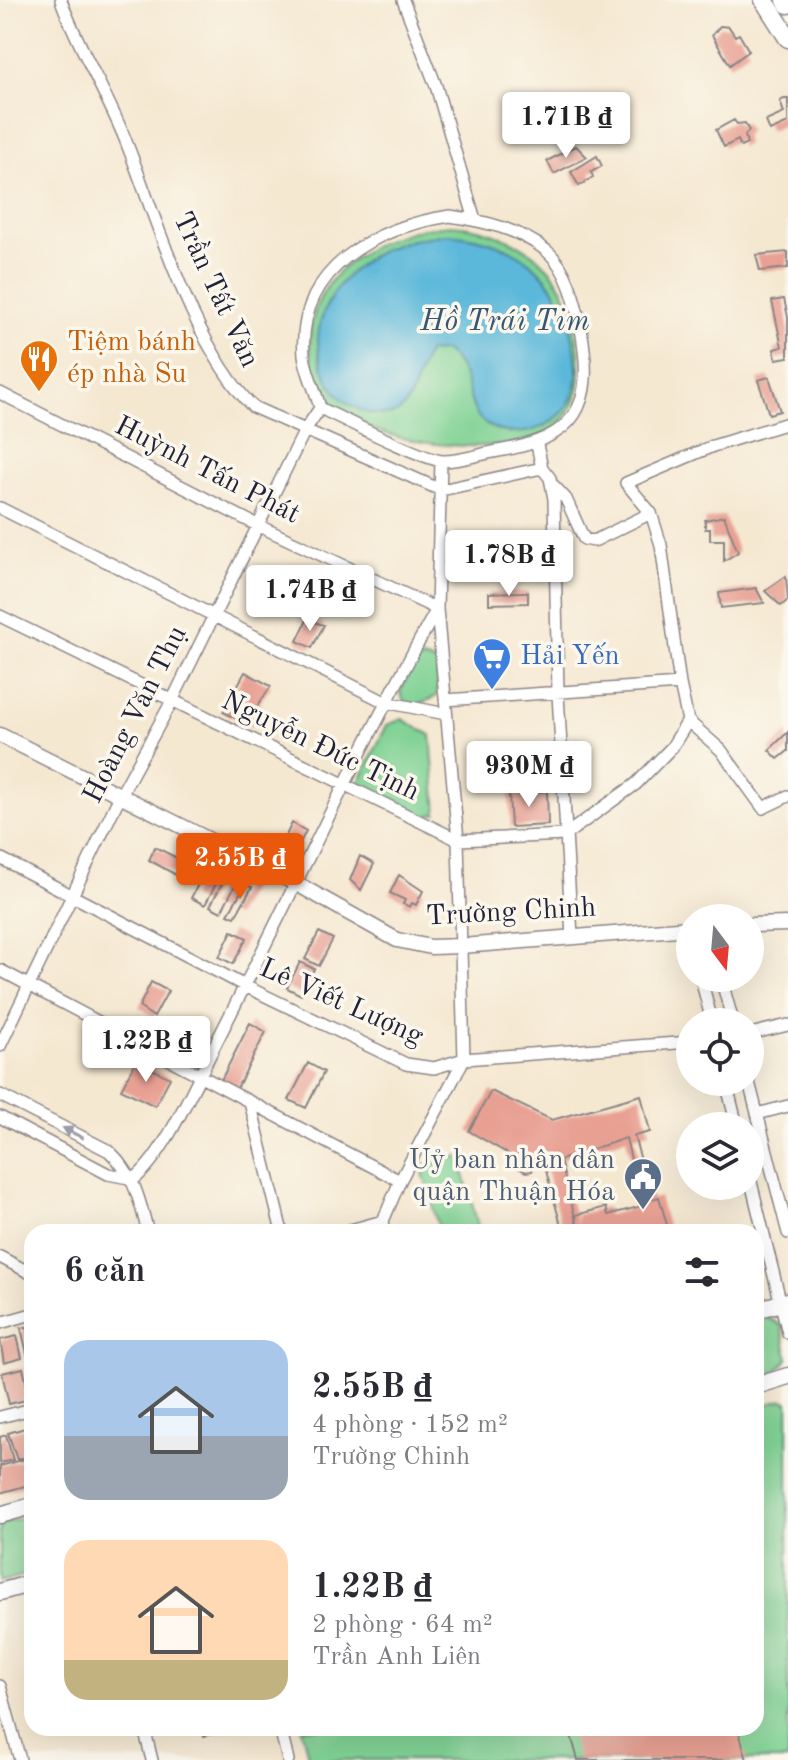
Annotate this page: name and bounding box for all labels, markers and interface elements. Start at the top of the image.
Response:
pin: 1.71B ₫ [492,92,640,160]
text: 1.71B ₫ [520,105,612,131]
street label: Trần Tất Văn [167,207,266,372]
water label: Hồ Trái Tim [419,305,590,337]
place label: Tiệm bánh ép nhà Su [67,329,196,389]
restaurant icon: Tiệm bánh ép nhà Su [18,338,60,393]
street label: Huỳnh Tấn Phát [110,411,305,530]
pin: 1.78B ₫ [435,530,583,598]
text: 1.78B ₫ [463,543,555,569]
pin: 1.74B ₫ [236,565,384,633]
text: 1.74B ₫ [264,578,356,604]
street label: Hoàng Văn Thụ [79,622,193,808]
supermarket icon: Hải Yến [471,636,513,691]
place label: Hải Yến [520,642,620,671]
street label: Nguyễn Đức Tịnh [217,685,424,807]
pin: 930M ₫ [464,741,594,809]
text: 930M ₫ [485,754,574,780]
pin: 2.55B ₫ [166,833,314,901]
text: 2.55B ₫ [194,846,286,872]
street label: Trường Chinh [425,895,597,931]
north arrow [676,904,764,992]
map controls [676,904,764,1200]
street label: Lê Viết Lượng [255,954,427,1052]
button: locate [676,1008,764,1096]
pin: 1.22B ₫ [72,1016,220,1084]
text: 1.22B ₫ [100,1029,192,1055]
button: layers [676,1112,764,1200]
one-way arrow [61,1126,84,1139]
place label: Uỷ ban nhân dân quận Thuận Hóa [409,1147,615,1207]
public building icon: Uỷ ban nhân dân quận Thuận Hóa [622,1156,664,1211]
icon: filters [680,1250,724,1294]
text: 6 căn [64,1255,145,1289]
text: 2.55B ₫ [312,1371,432,1405]
icon: home [128,1372,224,1468]
text: 4 phòng · 152 m² [312,1412,508,1438]
text: Trường Chinh [312,1444,470,1470]
text: 1.22B ₫ [312,1571,432,1605]
icon: home [128,1572,224,1668]
text: 2 phòng · 64 m² [312,1612,493,1638]
text: Trần Anh Liên [312,1644,481,1670]

